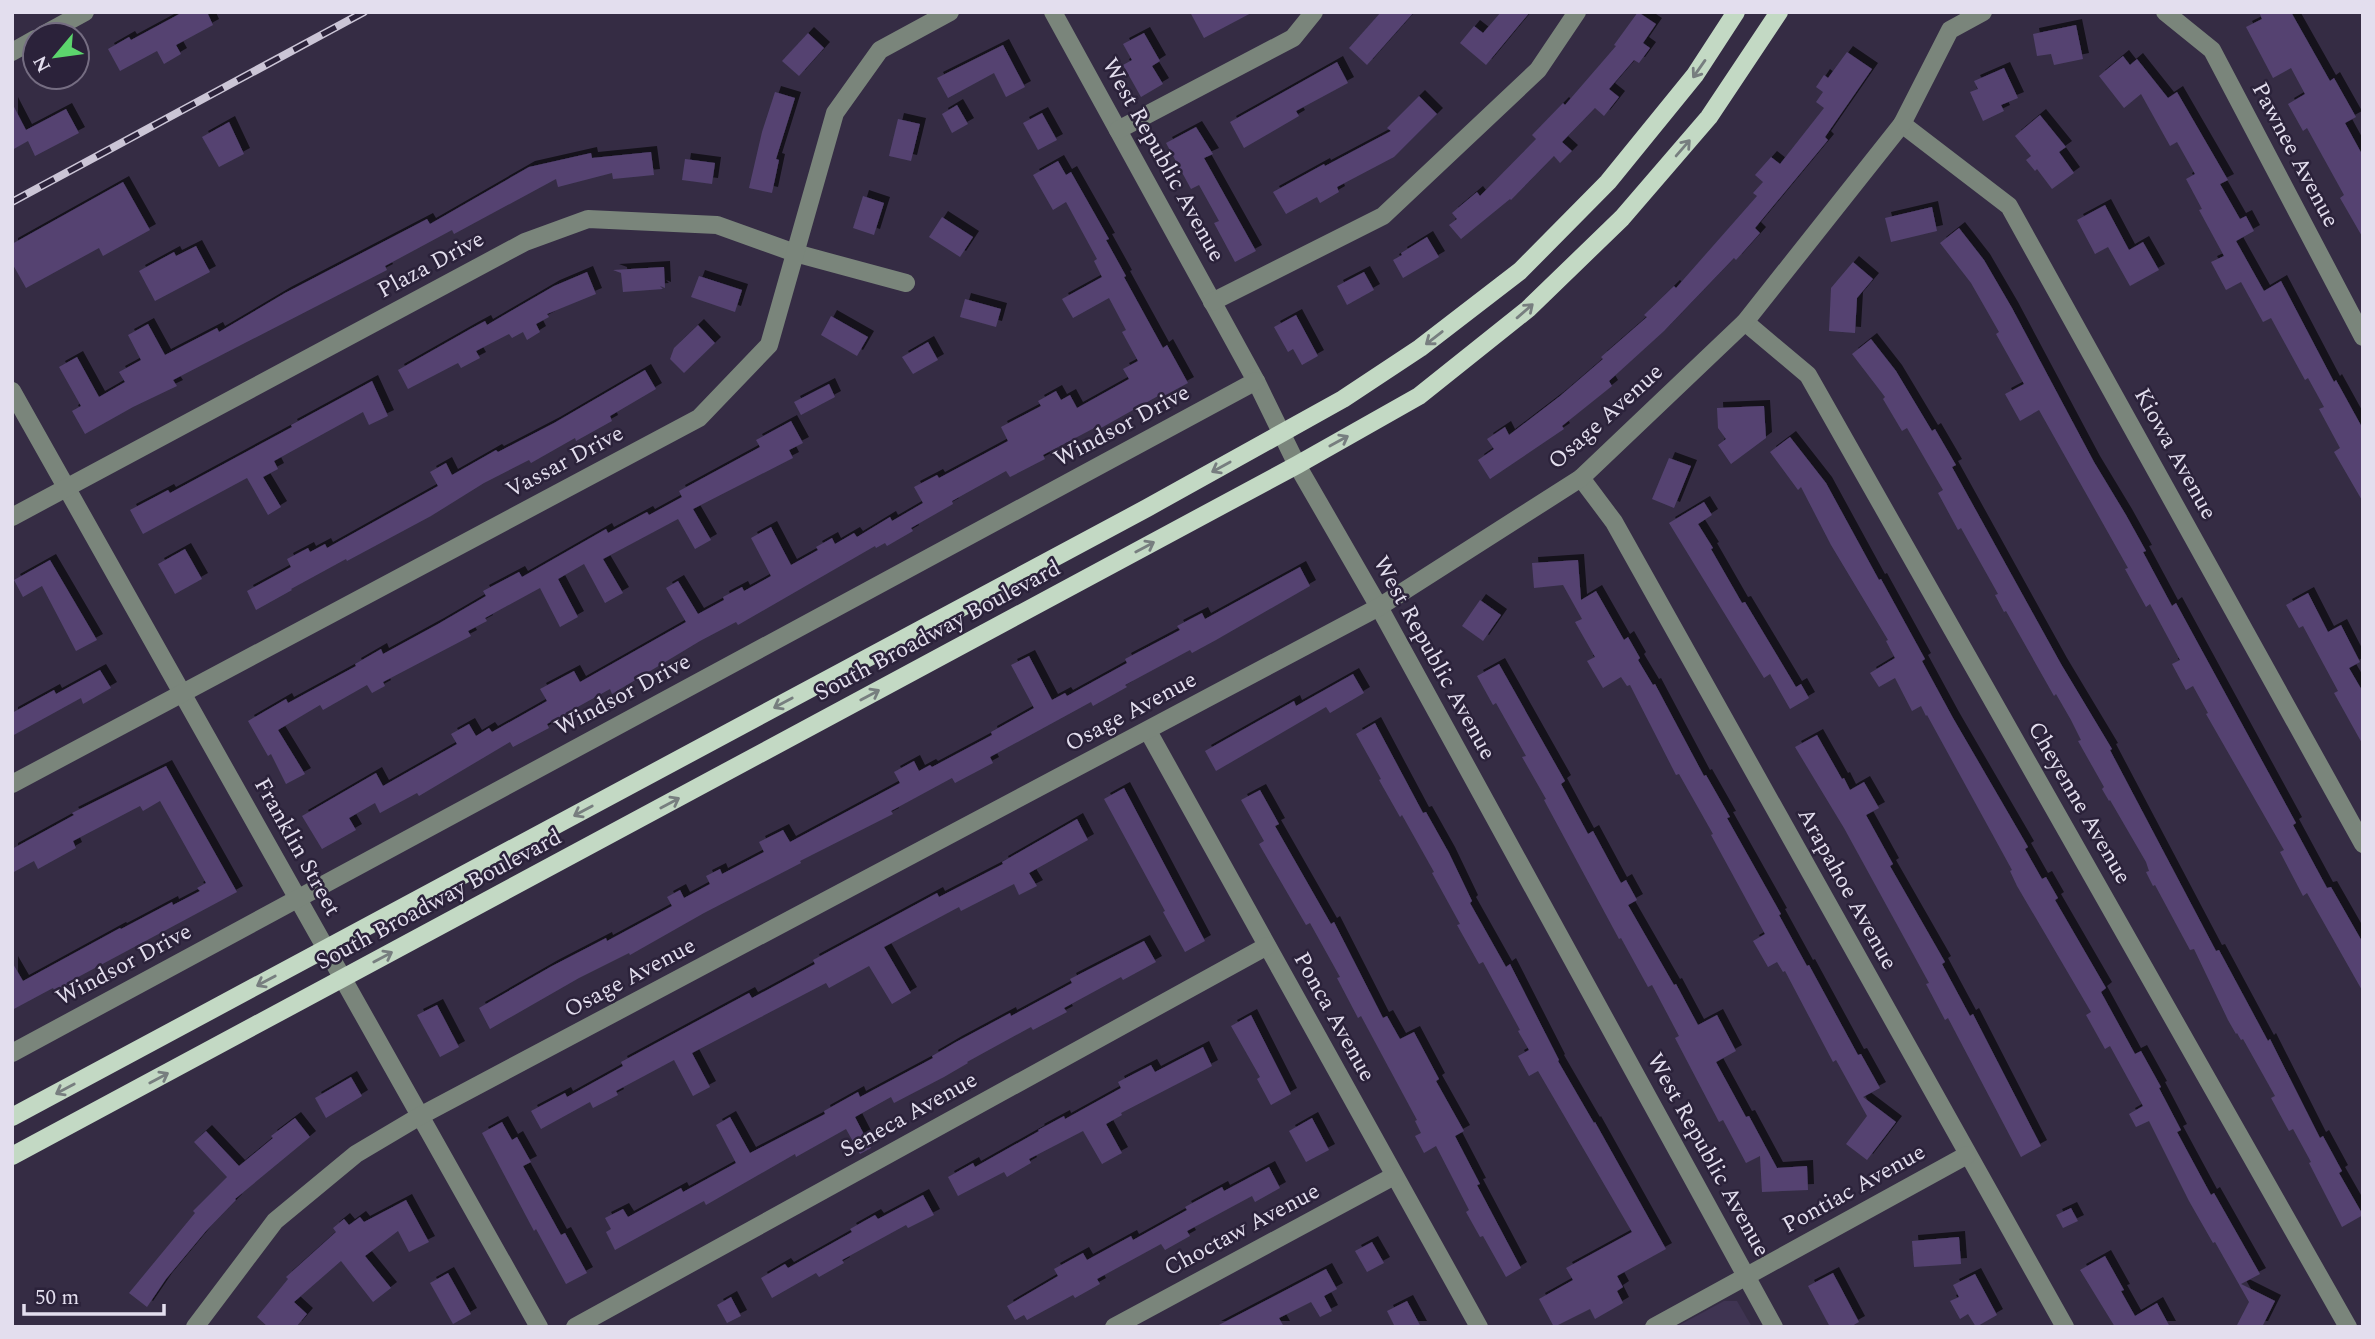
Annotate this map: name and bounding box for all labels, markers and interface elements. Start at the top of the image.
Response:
north arrow [21,21,91,91]
text: N [26,50,59,77]
street label: West Republic Avenue [1092,52,1234,268]
one-way arrow [1692,59,1706,78]
street label: Pawnee Avenue [2242,76,2348,234]
one-way arrow [1675,139,1691,157]
street label: Plaza Drive [371,222,491,308]
one-way arrow [1516,303,1534,319]
one-way arrow [1425,330,1444,345]
street label: Osage Avenue [1540,356,1672,478]
street label: Windsor Drive [1048,375,1196,477]
street label: Kiowa Avenue [2124,382,2226,526]
street label: Vassar Drive [500,416,630,508]
one-way arrow [1329,434,1349,448]
one-way arrow [1211,461,1232,474]
one-way arrow [1134,539,1155,553]
street label: West Republic Avenue [1363,550,1505,766]
street label: South Broadway Boulevard [809,551,1067,711]
street label: Windsor Drive [549,644,697,746]
street label: Osage Avenue [1059,663,1203,761]
one-way arrow [859,688,880,701]
one-way arrow [774,696,794,710]
street label: Cheyenne Avenue [2018,715,2140,891]
street label: Franklin Street [244,771,350,923]
one-way arrow [659,796,680,809]
street label: Arapahoe Avenue [1788,801,1906,977]
one-way arrow [573,805,594,818]
street label: South Broadway Boulevard [310,820,568,980]
street label: Windsor Drive [50,914,198,1016]
street label: Osage Avenue [558,929,702,1027]
street label: Ponca Avenue [1284,946,1384,1088]
one-way arrow [373,950,393,964]
one-way arrow [256,975,277,989]
street label: West Republic Avenue [1637,1047,1779,1263]
street label: Seneca Avenue [834,1063,984,1167]
one-way arrow [148,1071,169,1084]
one-way arrow [56,1082,76,1096]
street label: Pontiac Avenue [1776,1135,1932,1243]
street label: Choctaw Avenue [1158,1174,1326,1286]
scale bar [24,1272,164,1316]
text: 50 m [35,1282,79,1314]

